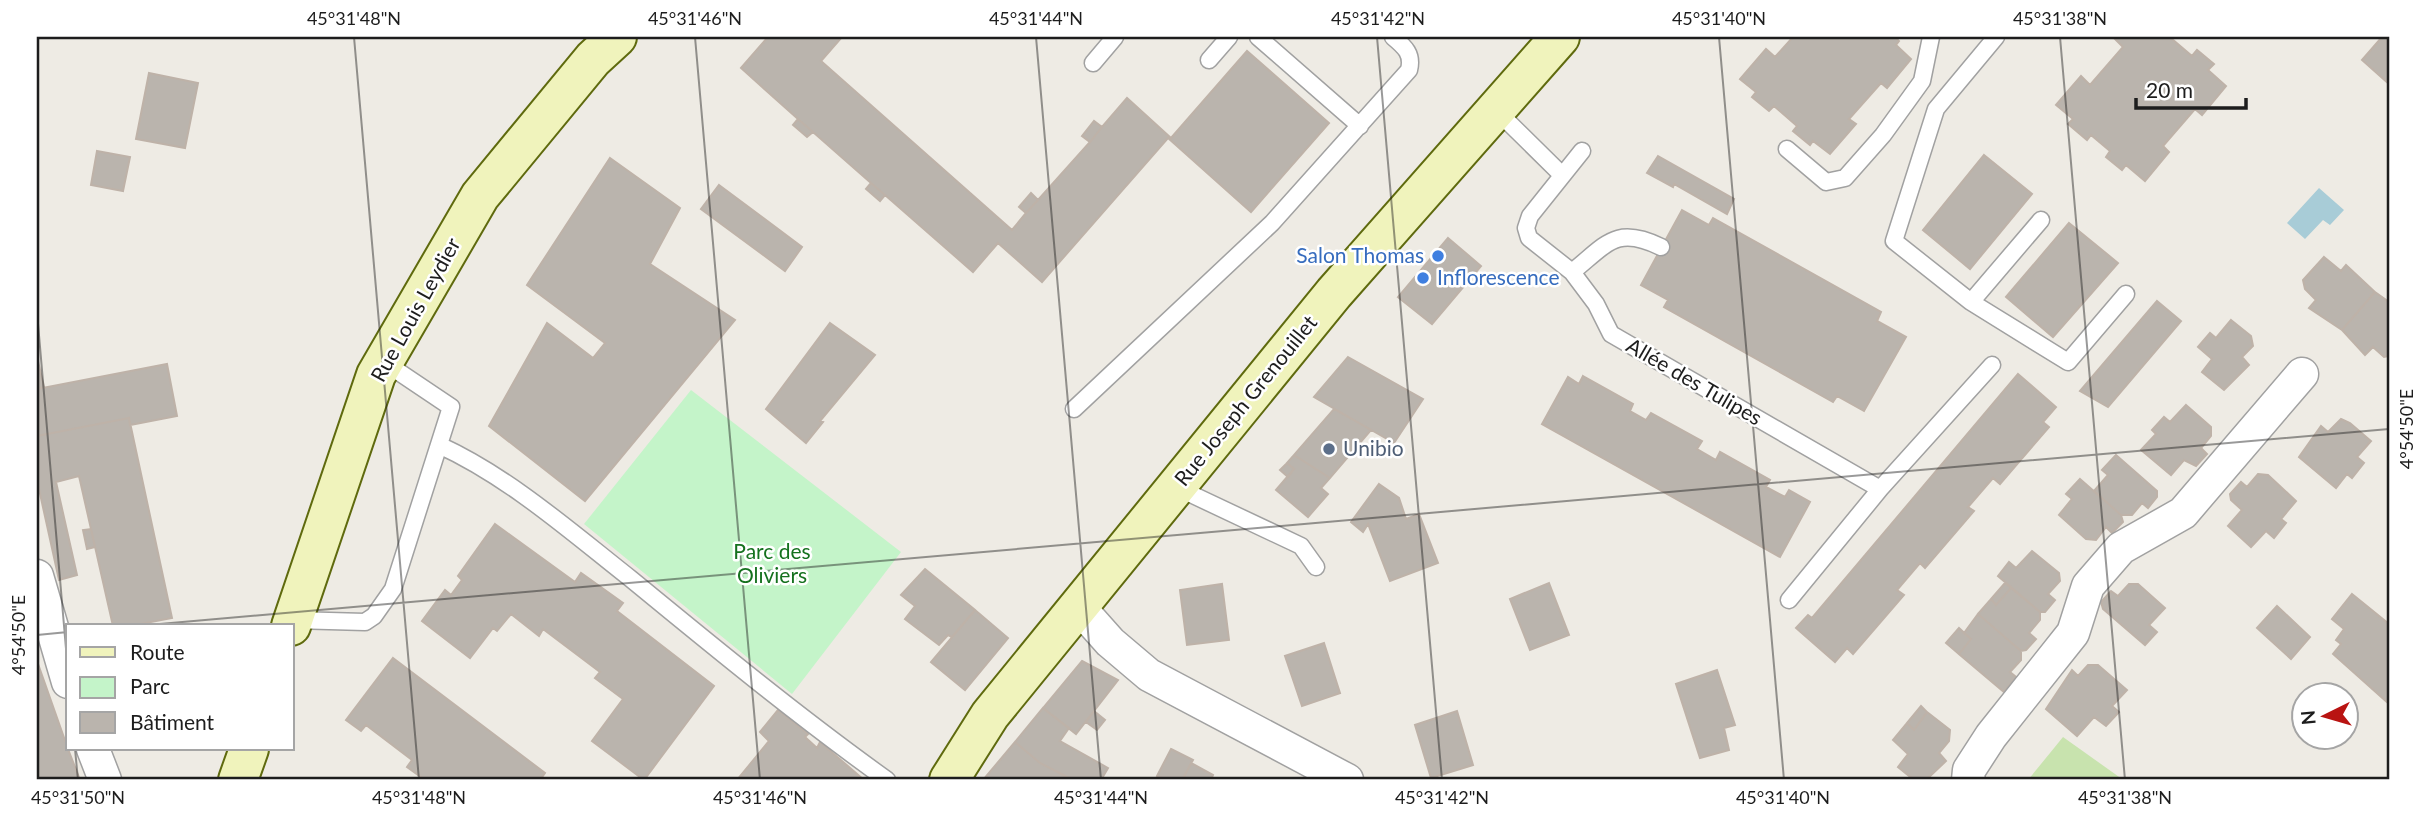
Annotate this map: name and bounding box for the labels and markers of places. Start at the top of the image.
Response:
place label: Salon Thomas [1296,242,1424,267]
marker: Salon Thomas [1430,248,1446,264]
place label: Inflorescence [1437,264,1560,289]
marker: Inflorescence [1415,270,1431,286]
place label: Unibio [1343,435,1404,460]
marker: Unibio [1321,441,1337,457]

